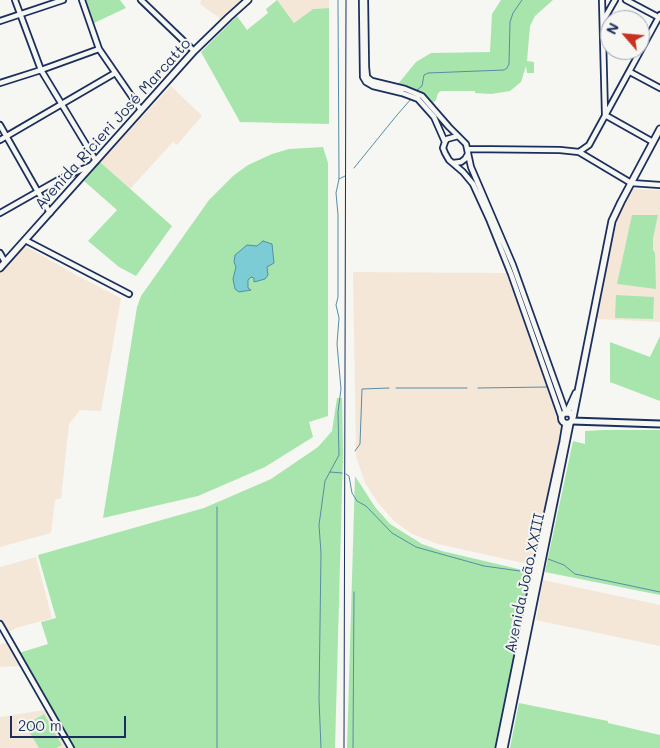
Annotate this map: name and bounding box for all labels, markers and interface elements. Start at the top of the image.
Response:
north arrow [600,10,650,60]
text: N [601,19,623,37]
street label: Avenida Ricieri José Marcatto [31,35,195,213]
street label: Avenida João XXIII [501,511,549,655]
scale bar [12,706,129,738]
text: 200 m [18,715,62,735]

